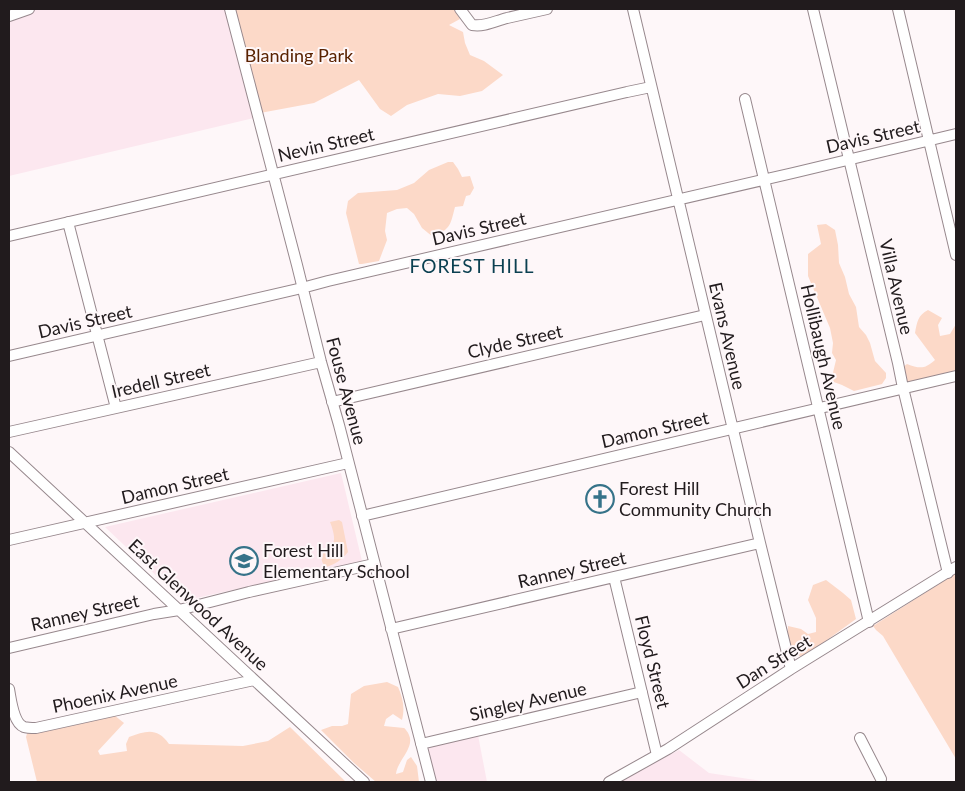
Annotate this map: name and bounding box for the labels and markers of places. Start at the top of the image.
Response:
place label: Forest Hill Community Church [619,477,772,520]
church icon: Forest Hill Community Church [585,484,615,514]
place label: Forest Hill Elementary School [263,539,410,582]
school or university icon: Forest Hill Elementary School [229,546,259,576]

